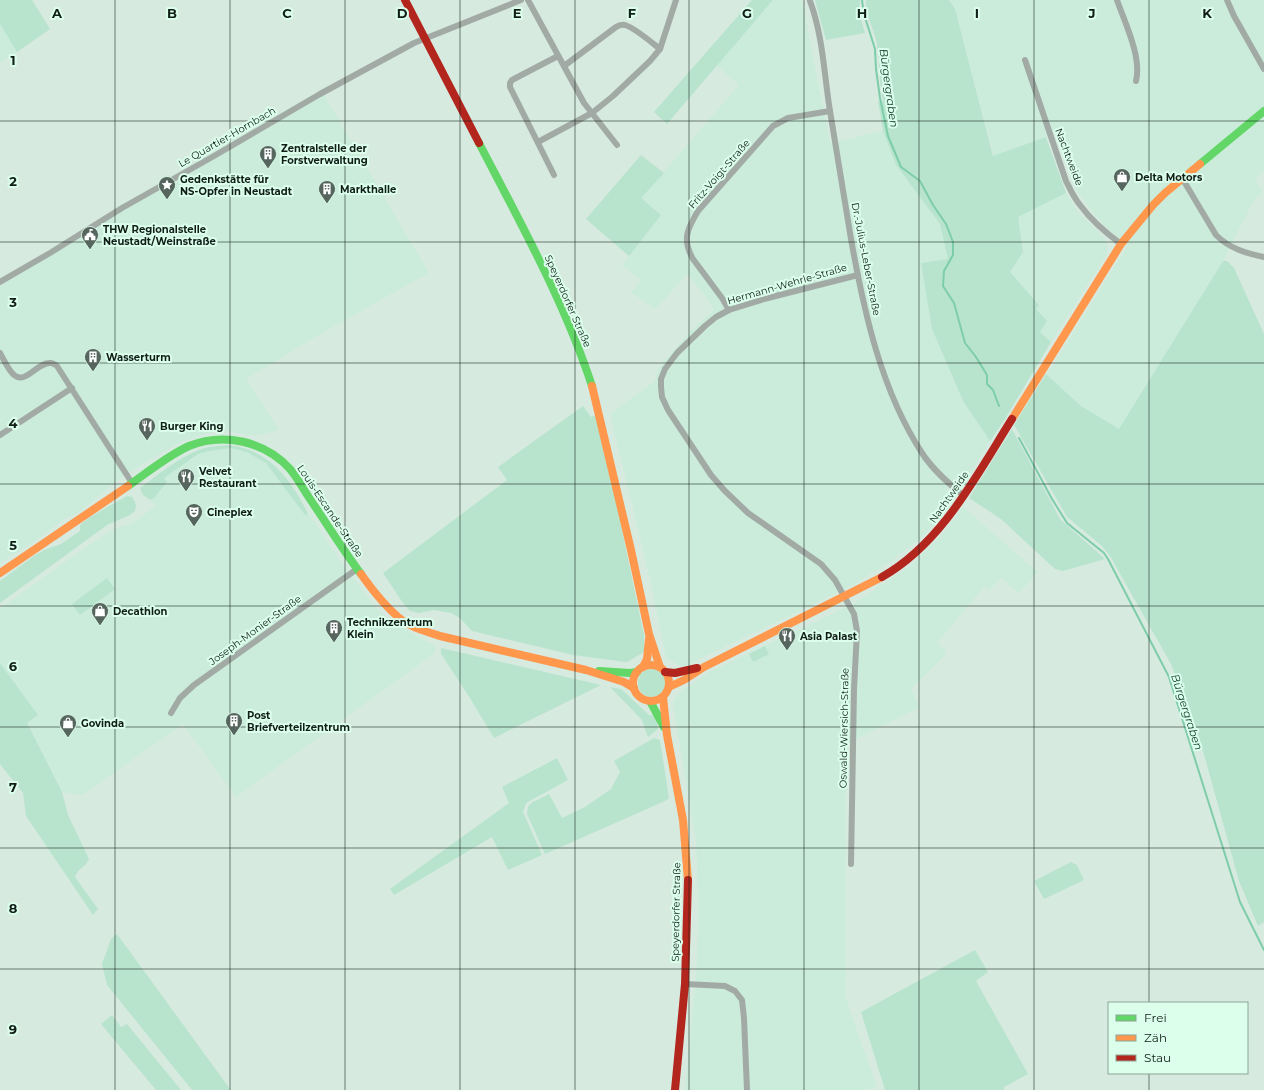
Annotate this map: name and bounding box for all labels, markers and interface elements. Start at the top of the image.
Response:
text: A [51,5,63,21]
text: B [167,5,177,21]
text: C [282,5,292,21]
text: D [397,5,408,21]
text: E [513,5,522,21]
text: F [628,5,636,21]
text: G [742,5,752,21]
text: H [857,5,867,21]
text: I [975,5,979,21]
text: J [1087,5,1096,21]
text: K [1202,5,1212,21]
water label: Bürgergraben [877,48,901,128]
text: 1 [10,52,16,68]
street label: Le Quartier-Hornbach [176,104,278,170]
street label: Nachtweide [1052,126,1086,188]
street label: Fritz-Voigt-Straße [685,137,753,211]
place label: Zentralstelle der Forstverwaltung [281,142,368,167]
building icon: Zentralstelle der Forstverwaltung [258,144,278,169]
shop icon: Delta Motors [1112,167,1132,192]
place label: Delta Motors [1135,171,1203,184]
text: 2 [9,173,17,189]
place label: Gedenkstätte für NS-Opfer in Neustadt [180,173,293,198]
place icon: Gedenkstätte für NS-Opfer in Neustadt [157,175,177,200]
building icon: Markthalle [317,179,337,204]
place label: Markthalle [340,183,396,196]
street label: Dr.-Julius-Leber-Straße [849,201,883,317]
place label: THW Regionalstelle Neustadt/Weinstraße [103,223,216,248]
public building icon: THW Regionalstelle Neustadt/Weinstraße [80,225,100,250]
street label: Speyerdorfer Straße [542,253,594,349]
street label: Hermann-Wehrle-Straße [726,261,848,307]
text: 3 [8,294,17,310]
building icon: Wasserturm [83,347,103,372]
place label: Wasserturm [106,351,171,364]
text: 4 [9,415,18,431]
restaurant icon: Burger King [137,416,157,441]
place label: Burger King [160,420,224,433]
street label: Louis-Escande-Straße [294,462,366,560]
place label: Velvet Restaurant [198,465,257,490]
restaurant icon: Velvet Restaurant [176,467,196,492]
street label: Nachtweide [926,468,972,526]
theatre icon: Cineplex [184,502,204,527]
place label: Cineplex [207,506,253,519]
text: 5 [9,537,17,553]
street label: Joseph-Monier-Straße [206,592,304,668]
shop icon: Decathlon [90,601,110,626]
place label: Decathlon [113,605,167,618]
place label: Technikzentrum Klein [347,616,433,641]
building icon: Technikzentrum Klein [324,618,344,643]
restaurant icon: Asia Palast [777,626,797,651]
place label: Asia Palast [799,630,858,643]
text: 6 [9,658,18,674]
street label: Oswald-Wiersich-Straße [836,668,852,788]
water label: Bürgergraben [1168,672,1206,752]
place label: Post Briefverteilzentrum [247,709,350,734]
building icon: Post Briefverteilzentrum [224,711,244,736]
shop icon: Govinda [58,713,78,738]
place label: Govinda [81,717,124,730]
text: 7 [9,779,17,795]
street label: Speyerdorfer Straße [669,862,683,962]
text: 8 [9,900,18,916]
legend [1108,1002,1248,1074]
text: Frei [1144,1010,1167,1025]
text: 9 [9,1021,17,1037]
text: Zäh [1144,1030,1167,1045]
text: Stau [1144,1050,1171,1065]

